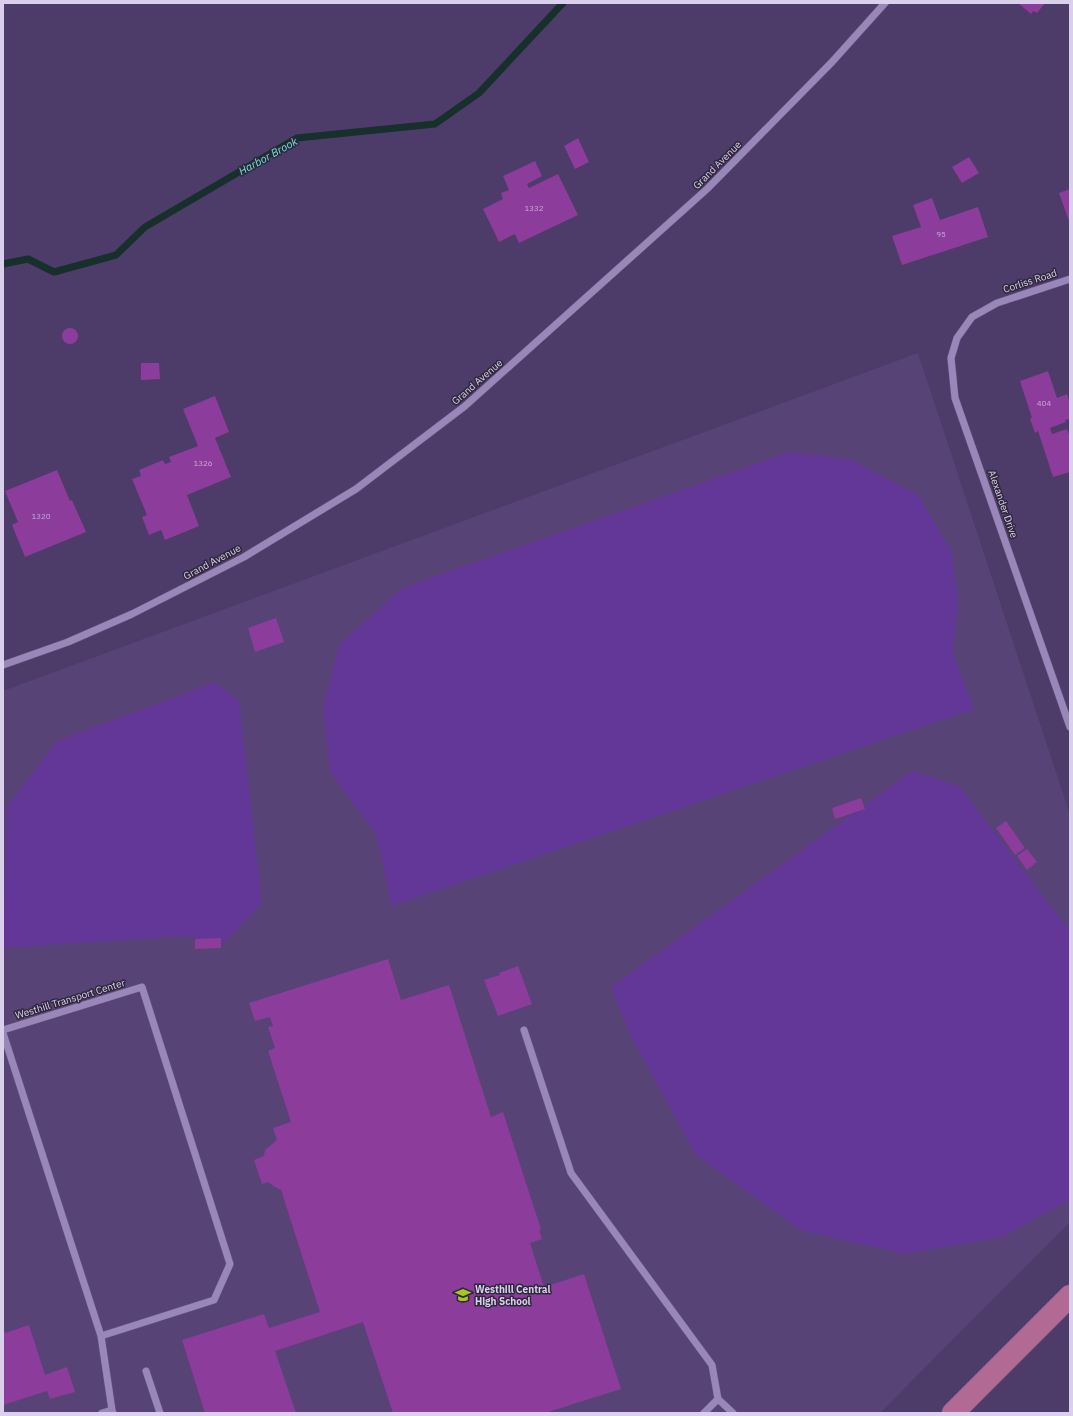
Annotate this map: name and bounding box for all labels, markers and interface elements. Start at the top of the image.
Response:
water label: Harbor Brook [236,134,300,178]
street label: Grand Avenue [690,138,744,192]
house number: 1332 [524,203,544,213]
house number: 95 [936,229,946,239]
street label: Corliss Road [1001,266,1059,296]
street label: Grand Avenue [449,356,505,408]
house number: 404 [1037,398,1051,408]
house number: 1326 [193,458,213,468]
street label: Alexander Drive [985,468,1021,540]
house number: 1320 [31,511,51,521]
street label: Grand Avenue [181,541,243,583]
street label: Westhill Transport Center [13,976,127,1022]
place label: Westhill Central High School [475,1283,551,1308]
school or university icon: Westhill Central High School [454,1286,472,1304]

